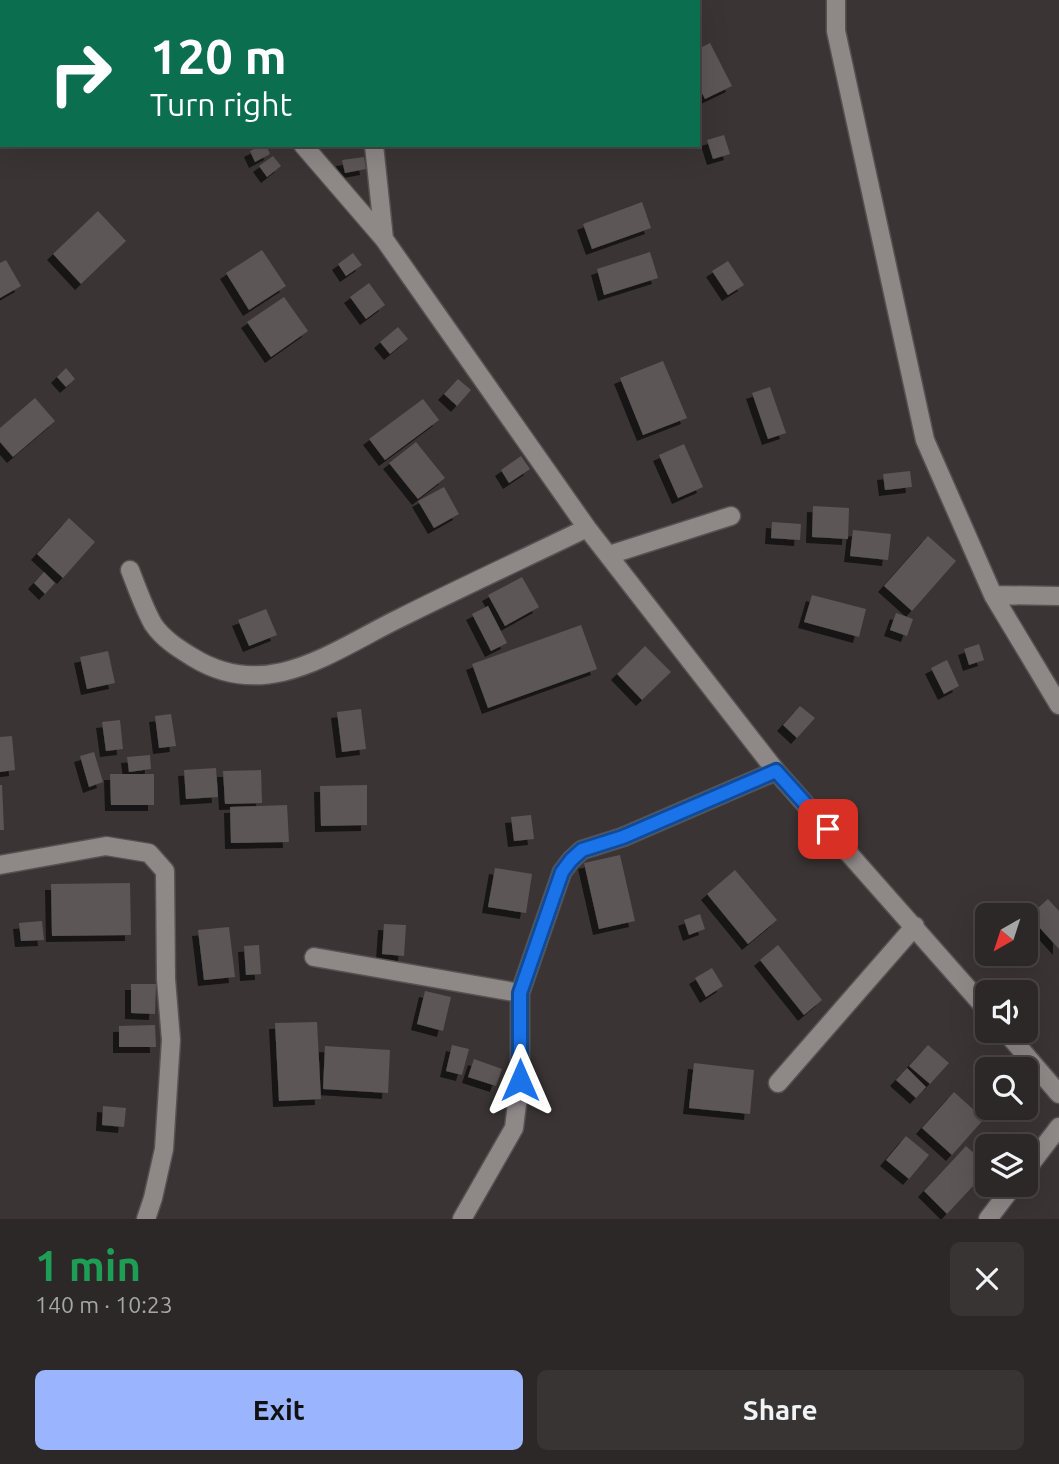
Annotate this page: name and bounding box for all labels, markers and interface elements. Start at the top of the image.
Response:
icon: right [35,28,126,119]
text: 120 m [150,28,287,83]
text: Turn right [150,86,292,122]
pin [798,799,858,859]
icon: arrive [809,810,847,848]
north arrow [975,903,1038,966]
map controls [975,903,1038,1197]
button: sound [975,980,1038,1043]
position arrow [483,1043,557,1117]
button: search [975,1057,1038,1120]
button: layers [975,1134,1038,1197]
text: 1 min [35,1242,141,1289]
button: close [950,1242,1024,1316]
text: 140 m · 10:23 [35,1292,173,1317]
button: Exit [35,1370,523,1450]
button: Share [537,1370,1024,1450]

